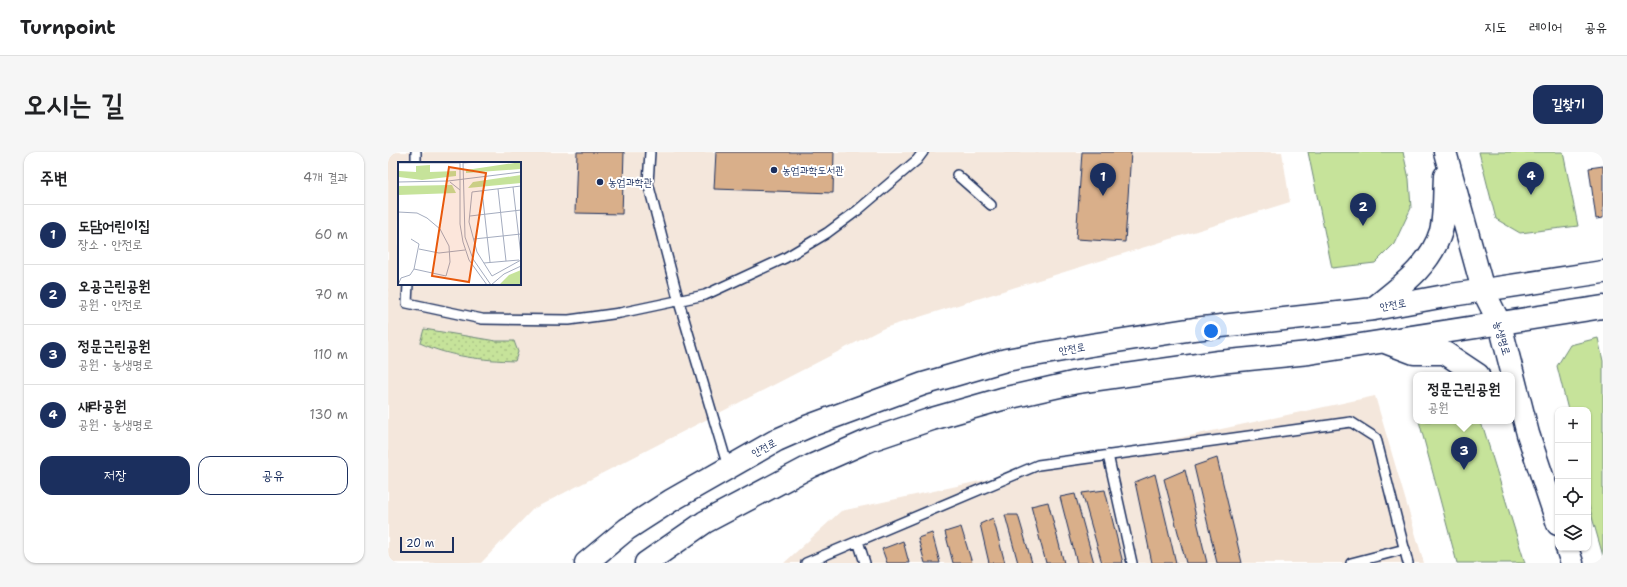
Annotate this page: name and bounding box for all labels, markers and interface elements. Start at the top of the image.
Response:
text: Turnpoint [20,15,116,40]
text: 지도 [1484,18,1507,36]
text: 레이어 [1529,18,1562,36]
text: 공유 [1584,18,1607,36]
text: 오시는 길 [24,85,124,123]
button: 길찾기 [1533,85,1603,124]
inset map [398,162,521,285]
pin: 4 [1518,162,1544,195]
place label: 농업과학도서관 [782,163,844,178]
pin: 1 [1090,163,1116,196]
marker: 농업과학도서관 [769,165,779,175]
text: 주변 [40,167,67,189]
text: 4개 결과 [303,169,348,186]
place label: 농업과학관 [608,175,652,190]
marker: 농업과학관 [595,177,605,187]
pin: 2 [1350,193,1376,226]
text: 도담어린이집 [78,216,150,236]
text: 1 [50,226,56,243]
text: 60 m [315,226,348,243]
text: 장소 · 안전로 [78,236,143,253]
text: 오공근린공원 [78,276,150,296]
text: 2 [48,286,58,303]
text: 70 m [314,286,348,303]
street label: 안전로 [1379,295,1408,315]
text: 공원 · 안전로 [78,296,143,313]
street label: 농생명로 [1490,319,1514,357]
your location [1201,321,1221,341]
text: 정문근린공원 [78,336,150,356]
street label: 안전로 [1058,339,1087,359]
text: 3 [48,346,58,363]
text: 110 m [313,346,348,363]
text: 공원 · 농생명로 [78,356,153,373]
popup [1413,372,1515,424]
text: 정문근린공원 [1428,379,1500,399]
text: 새라공원 [78,396,126,416]
text: 공원 [1428,399,1449,416]
text: 4 [48,406,58,423]
text: 130 m [310,406,348,423]
map controls [1555,407,1591,551]
button: + [1555,407,1591,443]
text: 공원 · 농생명로 [78,416,153,433]
street label: 안전로 [749,435,779,461]
pin: 3 [1451,437,1477,470]
button: − [1555,443,1591,479]
button: 저장 [40,456,190,495]
button: 공유 [198,456,348,495]
button: locate [1555,479,1591,515]
button: layers [1555,515,1591,551]
scale bar [400,535,454,554]
text: 20 m [406,536,434,551]

